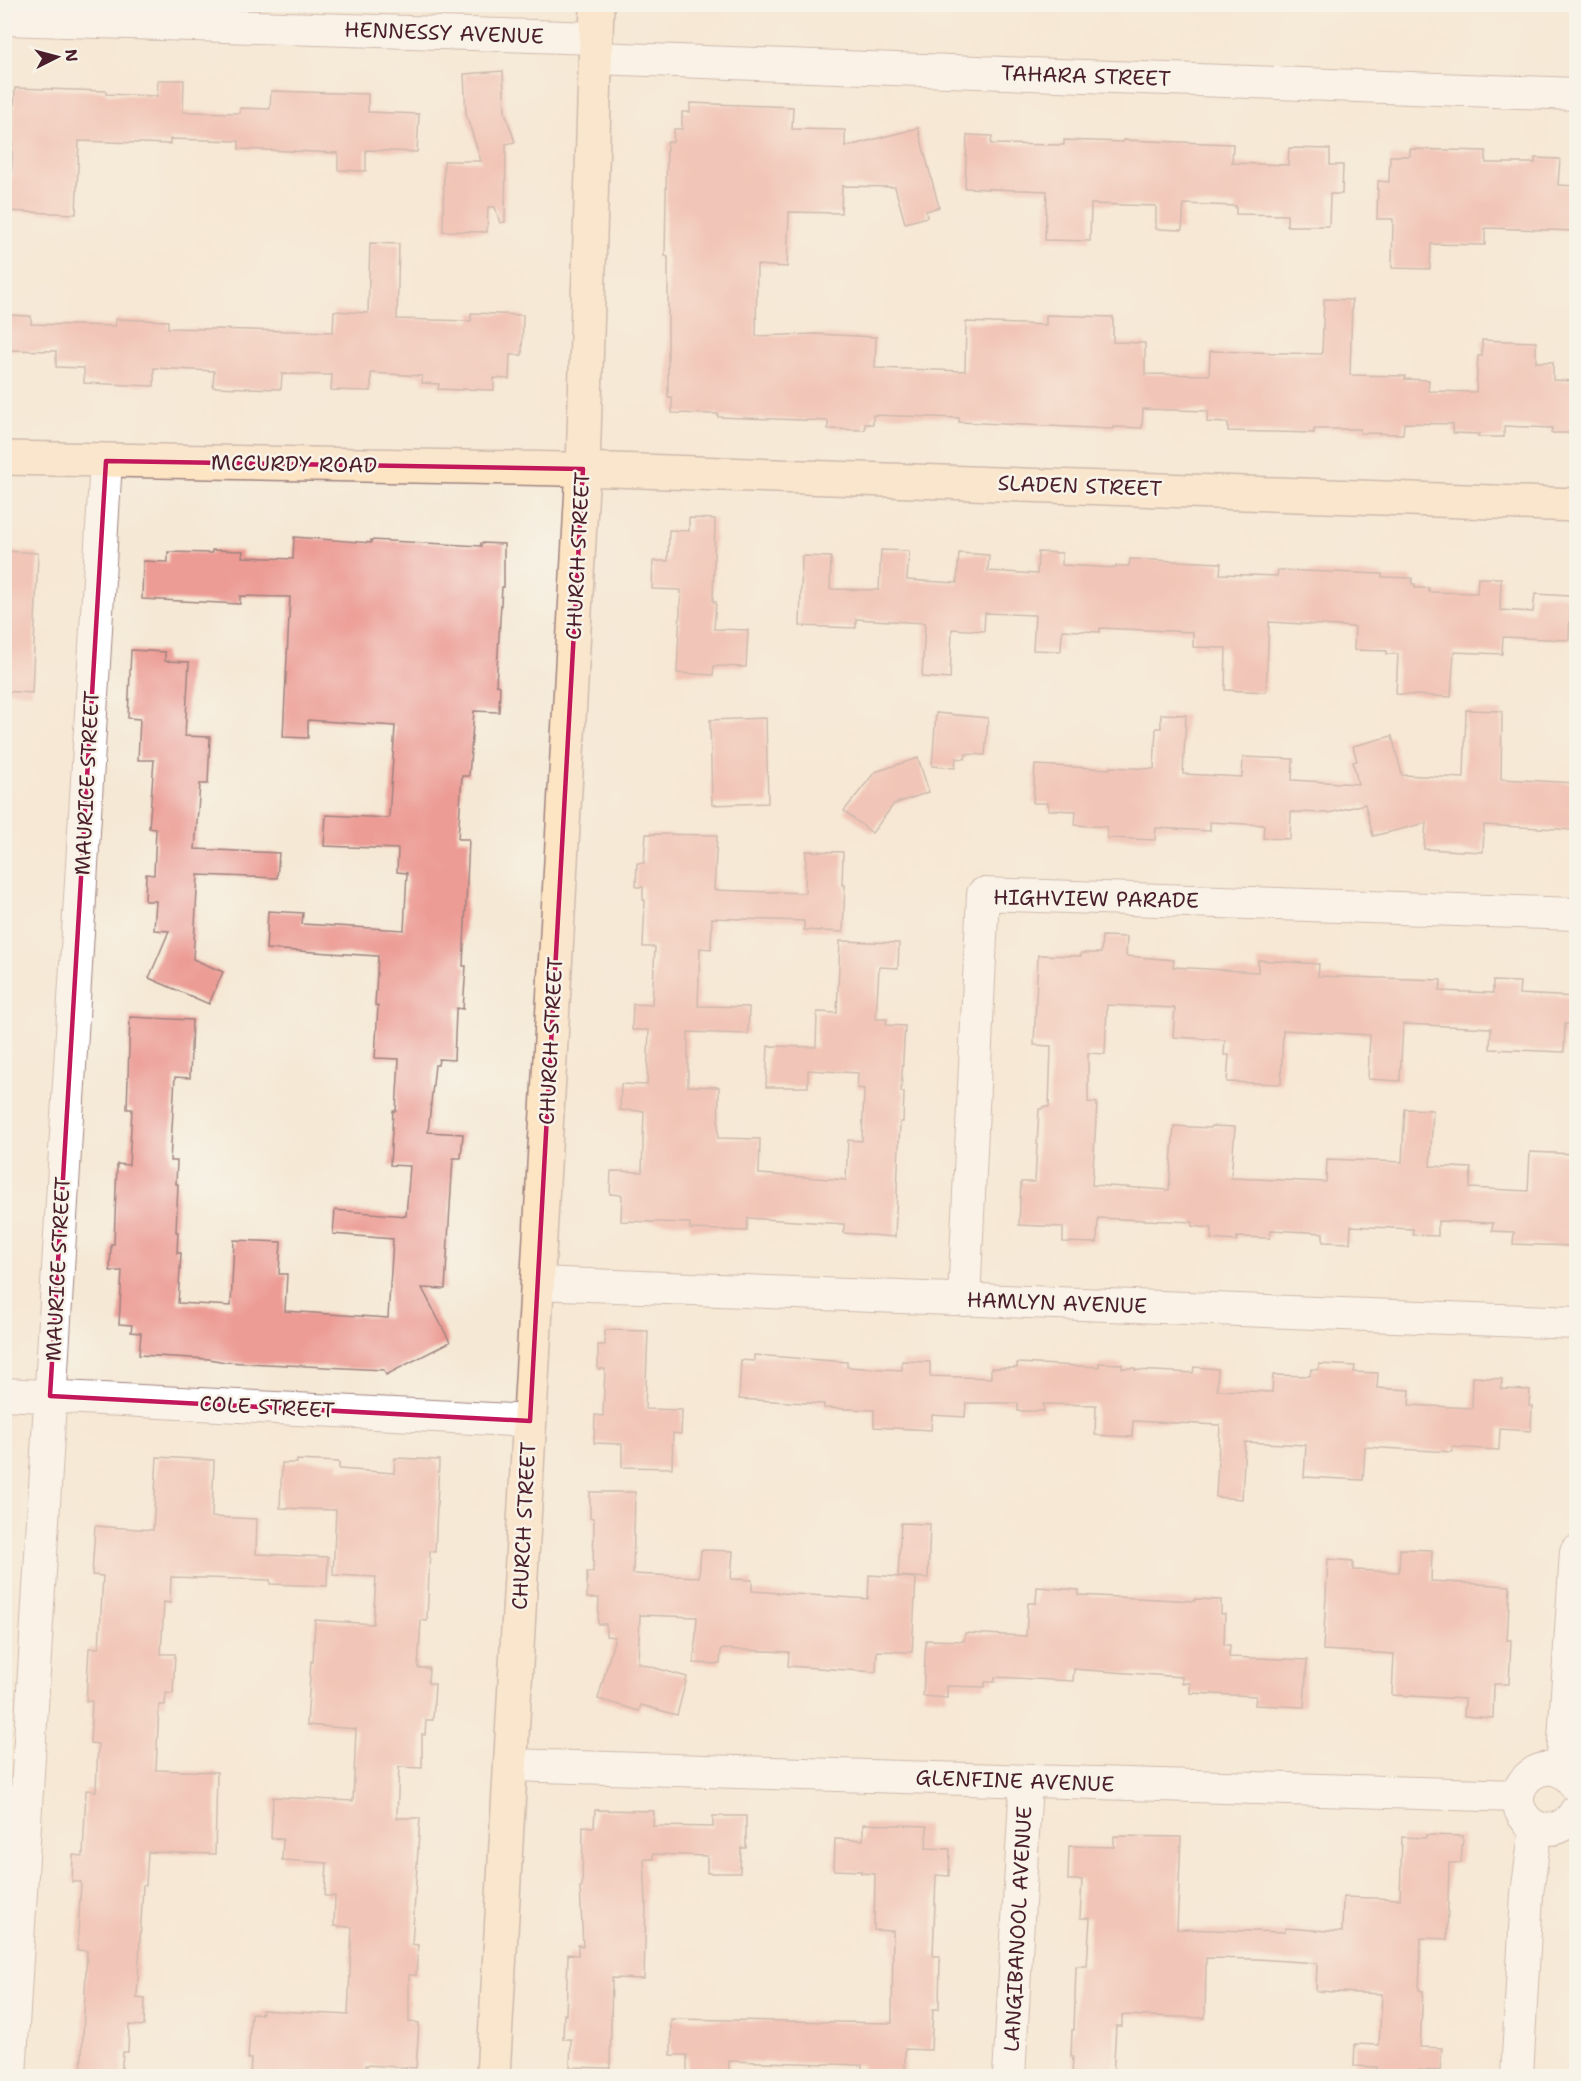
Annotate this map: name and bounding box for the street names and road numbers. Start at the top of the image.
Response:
street label: HENNESSY AVENUE [344,16,544,50]
street label: TAHARA STREET [1001,59,1172,93]
street label: MCCURDY ROAD [211,449,377,479]
street label: SLADEN STREET [997,469,1163,503]
street label: CHURCH STREET [560,471,596,641]
street label: MAURICE STREET [68,690,106,876]
street label: HIGHVIEW PARADE [993,883,1199,915]
street label: CHURCH STREET [533,956,569,1126]
street label: MAURICE STREET [39,1176,77,1362]
street label: HAMLYN AVENUE [966,1286,1148,1320]
street label: COLE STREET [199,1389,335,1425]
street label: CHURCH STREET [506,1441,542,1611]
street label: GLENFINE AVENUE [915,1764,1115,1798]
street label: LANGIBANOOL AVENUE [998,1805,1038,2053]

